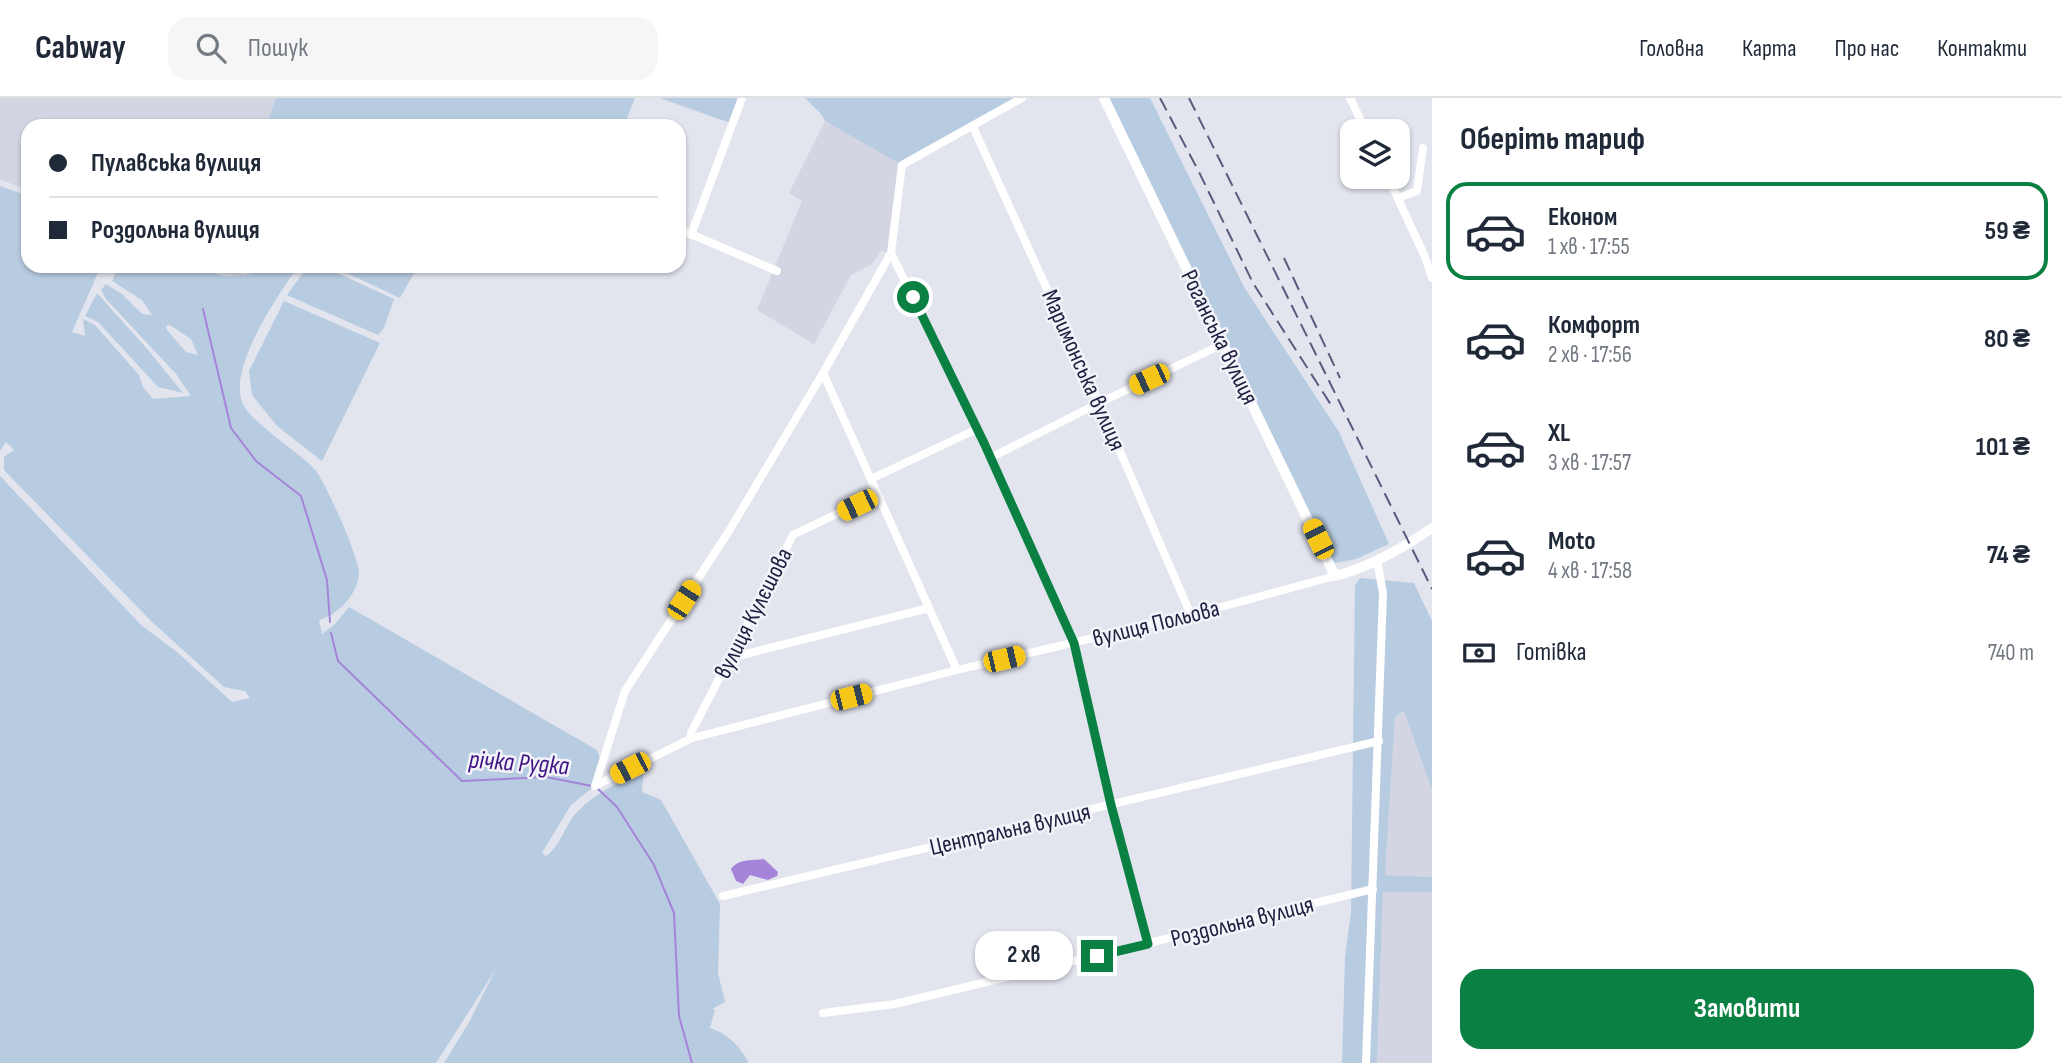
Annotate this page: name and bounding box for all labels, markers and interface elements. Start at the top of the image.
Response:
search box [168,17,658,80]
text: Cabway [35,28,126,68]
icon: search [192,29,230,67]
text: Пошук [248,33,308,64]
text: Головна [1639,34,1704,63]
text: Карта [1742,34,1796,63]
text: Про нас [1834,34,1899,63]
text: Контакти [1937,34,2027,63]
map controls [1340,119,1410,189]
button: layers [1340,119,1410,189]
text: Оберіть тариф [1460,120,1645,159]
text: Пулавська вулиця [91,148,261,179]
icon: car [1464,200,1527,263]
text: Економ [1548,202,1617,233]
text: Роздольна вулиця [91,215,260,246]
text: 59 ₴ [1985,216,2030,247]
text: 1 хв · 17:55 [1548,233,1630,261]
street label: Роганська вулиця [1174,265,1265,409]
route start [897,281,929,313]
street label: Маримонська вулиця [1035,285,1132,455]
icon: car [1464,308,1527,371]
text: Комфорт [1548,310,1640,341]
text: 80 ₴ [1984,324,2030,355]
text: 2 хв · 17:56 [1548,341,1632,369]
car [1126,361,1173,397]
icon: car [1464,416,1527,479]
text: XL [1548,418,1570,449]
text: 101 ₴ [1976,432,2030,463]
text: 3 хв · 17:57 [1548,449,1631,477]
car [834,486,881,524]
car [1300,516,1337,562]
icon: car [1464,524,1527,587]
text: Moto [1548,526,1596,557]
text: 74 ₴ [1987,540,2030,571]
street label: вулиця Кулєшова [708,543,799,683]
text: 4 хв · 17:58 [1548,557,1632,585]
car [664,577,705,623]
street label: вулиця Польова [1090,594,1222,653]
icon: cash [1460,634,1498,672]
text: Готівка [1516,637,1587,668]
text: 740 m [1988,639,2034,667]
car [982,644,1027,674]
car [829,682,874,712]
water label: річка Рудка [467,744,571,782]
car [607,749,654,787]
street label: Центральна вулиця [927,797,1093,862]
street label: Роздольна вулиця [1168,890,1317,953]
callout: 2 хв [974,932,1072,980]
route end [1081,940,1113,972]
text: 2 хв [1007,941,1041,969]
button: Замовити [1460,969,2034,1049]

